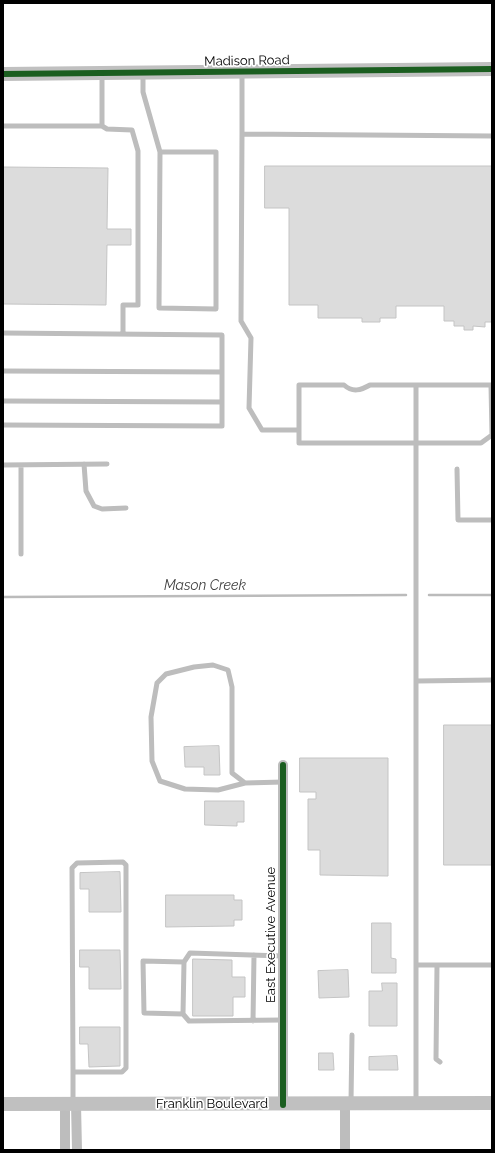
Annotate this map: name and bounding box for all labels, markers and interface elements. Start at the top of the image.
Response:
street label: Madison Road [204,52,290,70]
water label: Mason Creek [164,578,246,594]
street label: East Executive Avenue [263,867,279,1003]
street label: Franklin Boulevard [156,1096,268,1112]

